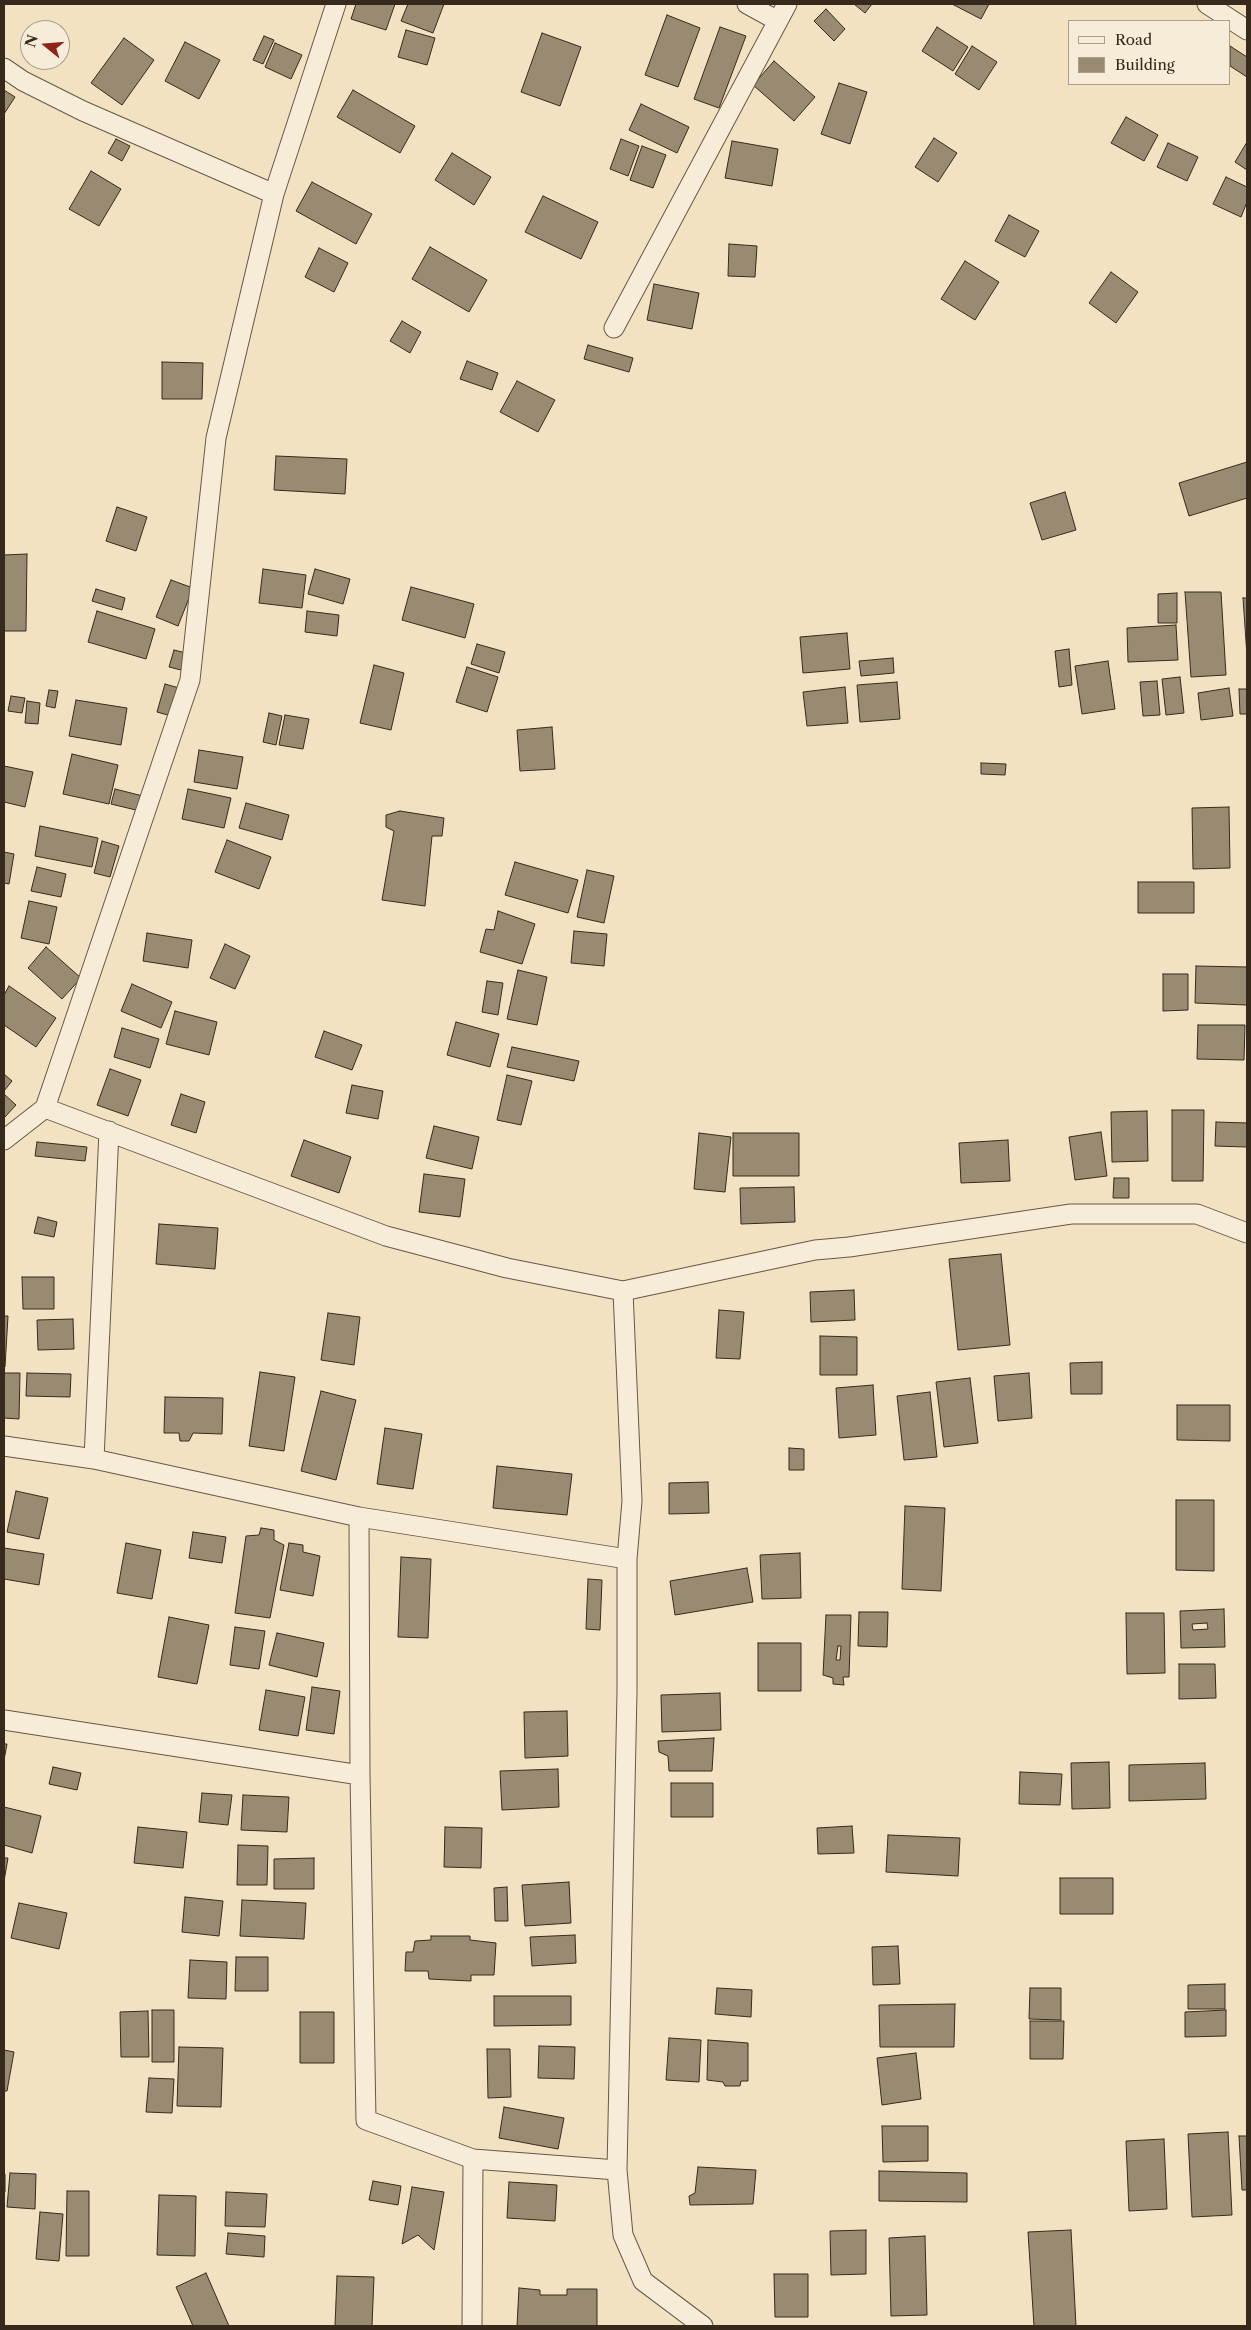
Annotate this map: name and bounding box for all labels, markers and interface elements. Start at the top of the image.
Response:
north arrow [20,20,70,70]
legend [1068,20,1231,85]
text: Road [1115,30,1152,49]
text: N [21,32,42,49]
text: Building [1115,55,1175,74]

